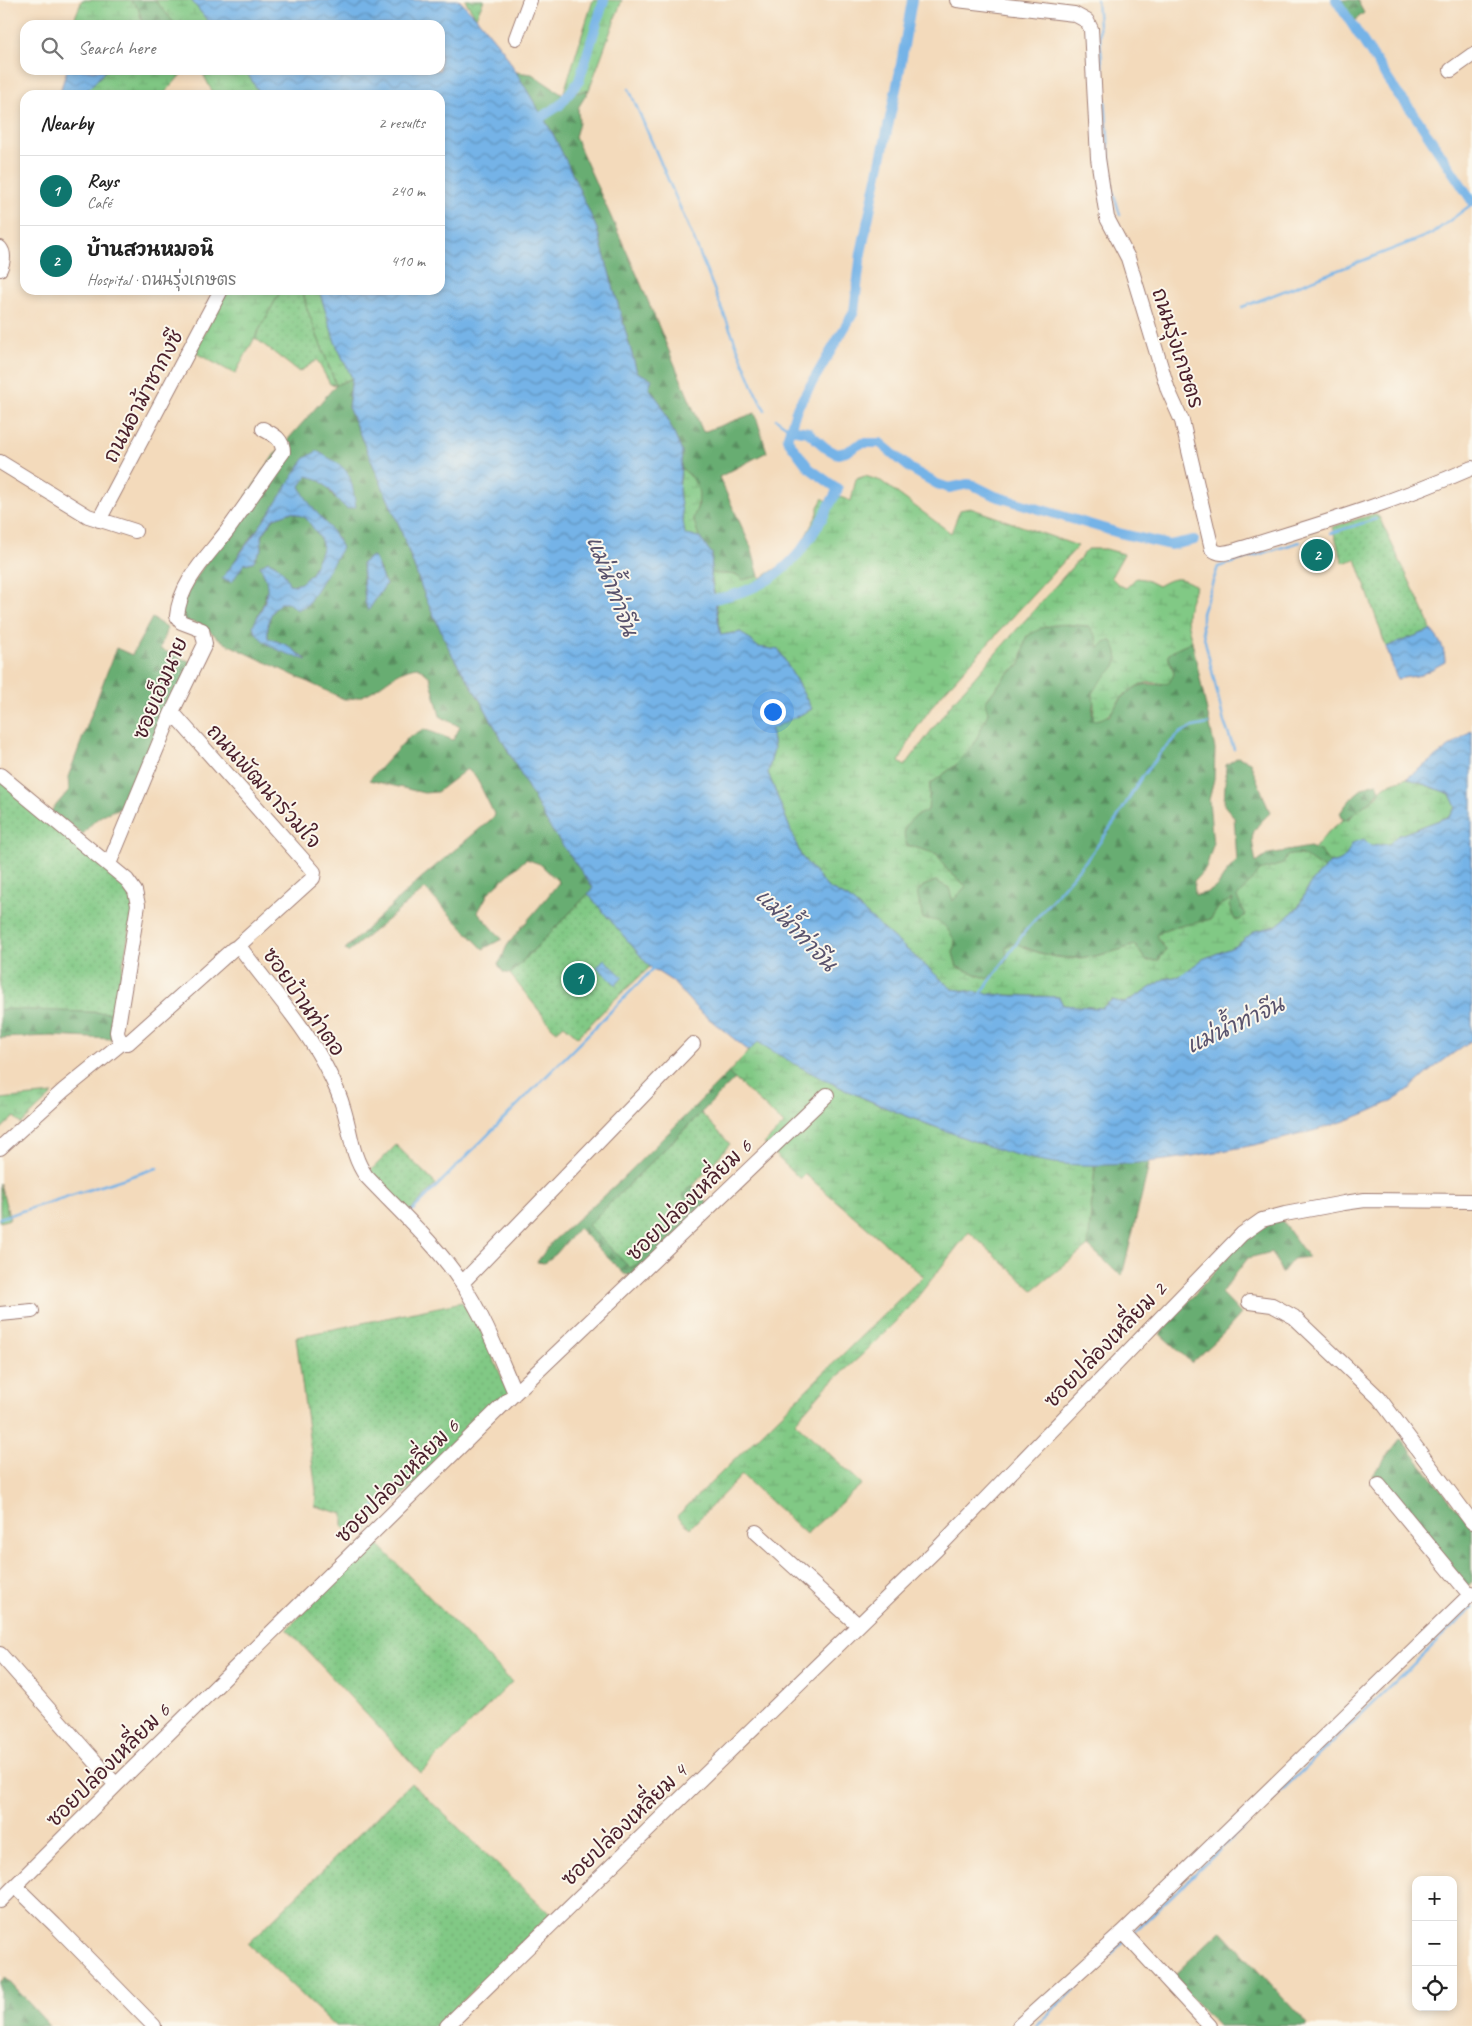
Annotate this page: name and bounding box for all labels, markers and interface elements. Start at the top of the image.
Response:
search box [20,20,445,75]
icon: search [38,34,66,62]
text: Search here [78,36,155,60]
text: Nearby [40,110,93,136]
text: 2 results [378,113,425,133]
text: Rays [87,169,118,193]
text: 1 [52,181,60,201]
text: 240 m [391,181,425,201]
text: Café [87,193,111,213]
text: บ้านสวนหมอนิ [87,238,214,262]
text: 2 [52,251,60,271]
text: 410 m [391,251,425,271]
text: Hospital · ถนนรุ่งเกษตร [87,270,237,290]
street label: ถนนรุ่งเกษตร [1144,285,1210,412]
street label: ถนนอาม้าซากงซี [97,325,189,467]
water label: แม่น้ำท่าจีน [580,530,651,641]
pin: 2 [1301,536,1333,574]
street label: ซอยเอ็มนาย [127,633,193,743]
your location [760,699,786,725]
street label: ถนนพัฒนาร่วมใจ [201,718,327,854]
water label: แม่น้ำท่าจีน [750,878,848,978]
street label: ซอยบ้านท่าตอ [257,943,351,1061]
pin: 1 [563,960,595,998]
water label: แม่น้ำท่าจีน [1179,983,1290,1060]
street label: ซอยปล่องเหลี่ยม 6 [617,1129,758,1267]
street label: ซอยปล่องเหลี่ยม 2 [1035,1272,1173,1413]
street label: ซอยปล่องเหลี่ยม 6 [326,1410,465,1548]
street label: ซอยปล่องเหลี่ยม 6 [37,1694,176,1832]
street label: ซอยปล่องเหลี่ยม 4 [552,1753,694,1892]
map controls [1412,1876,1457,2011]
button: + [1412,1876,1457,1921]
button: − [1412,1921,1457,1966]
button: locate [1412,1966,1457,2011]

